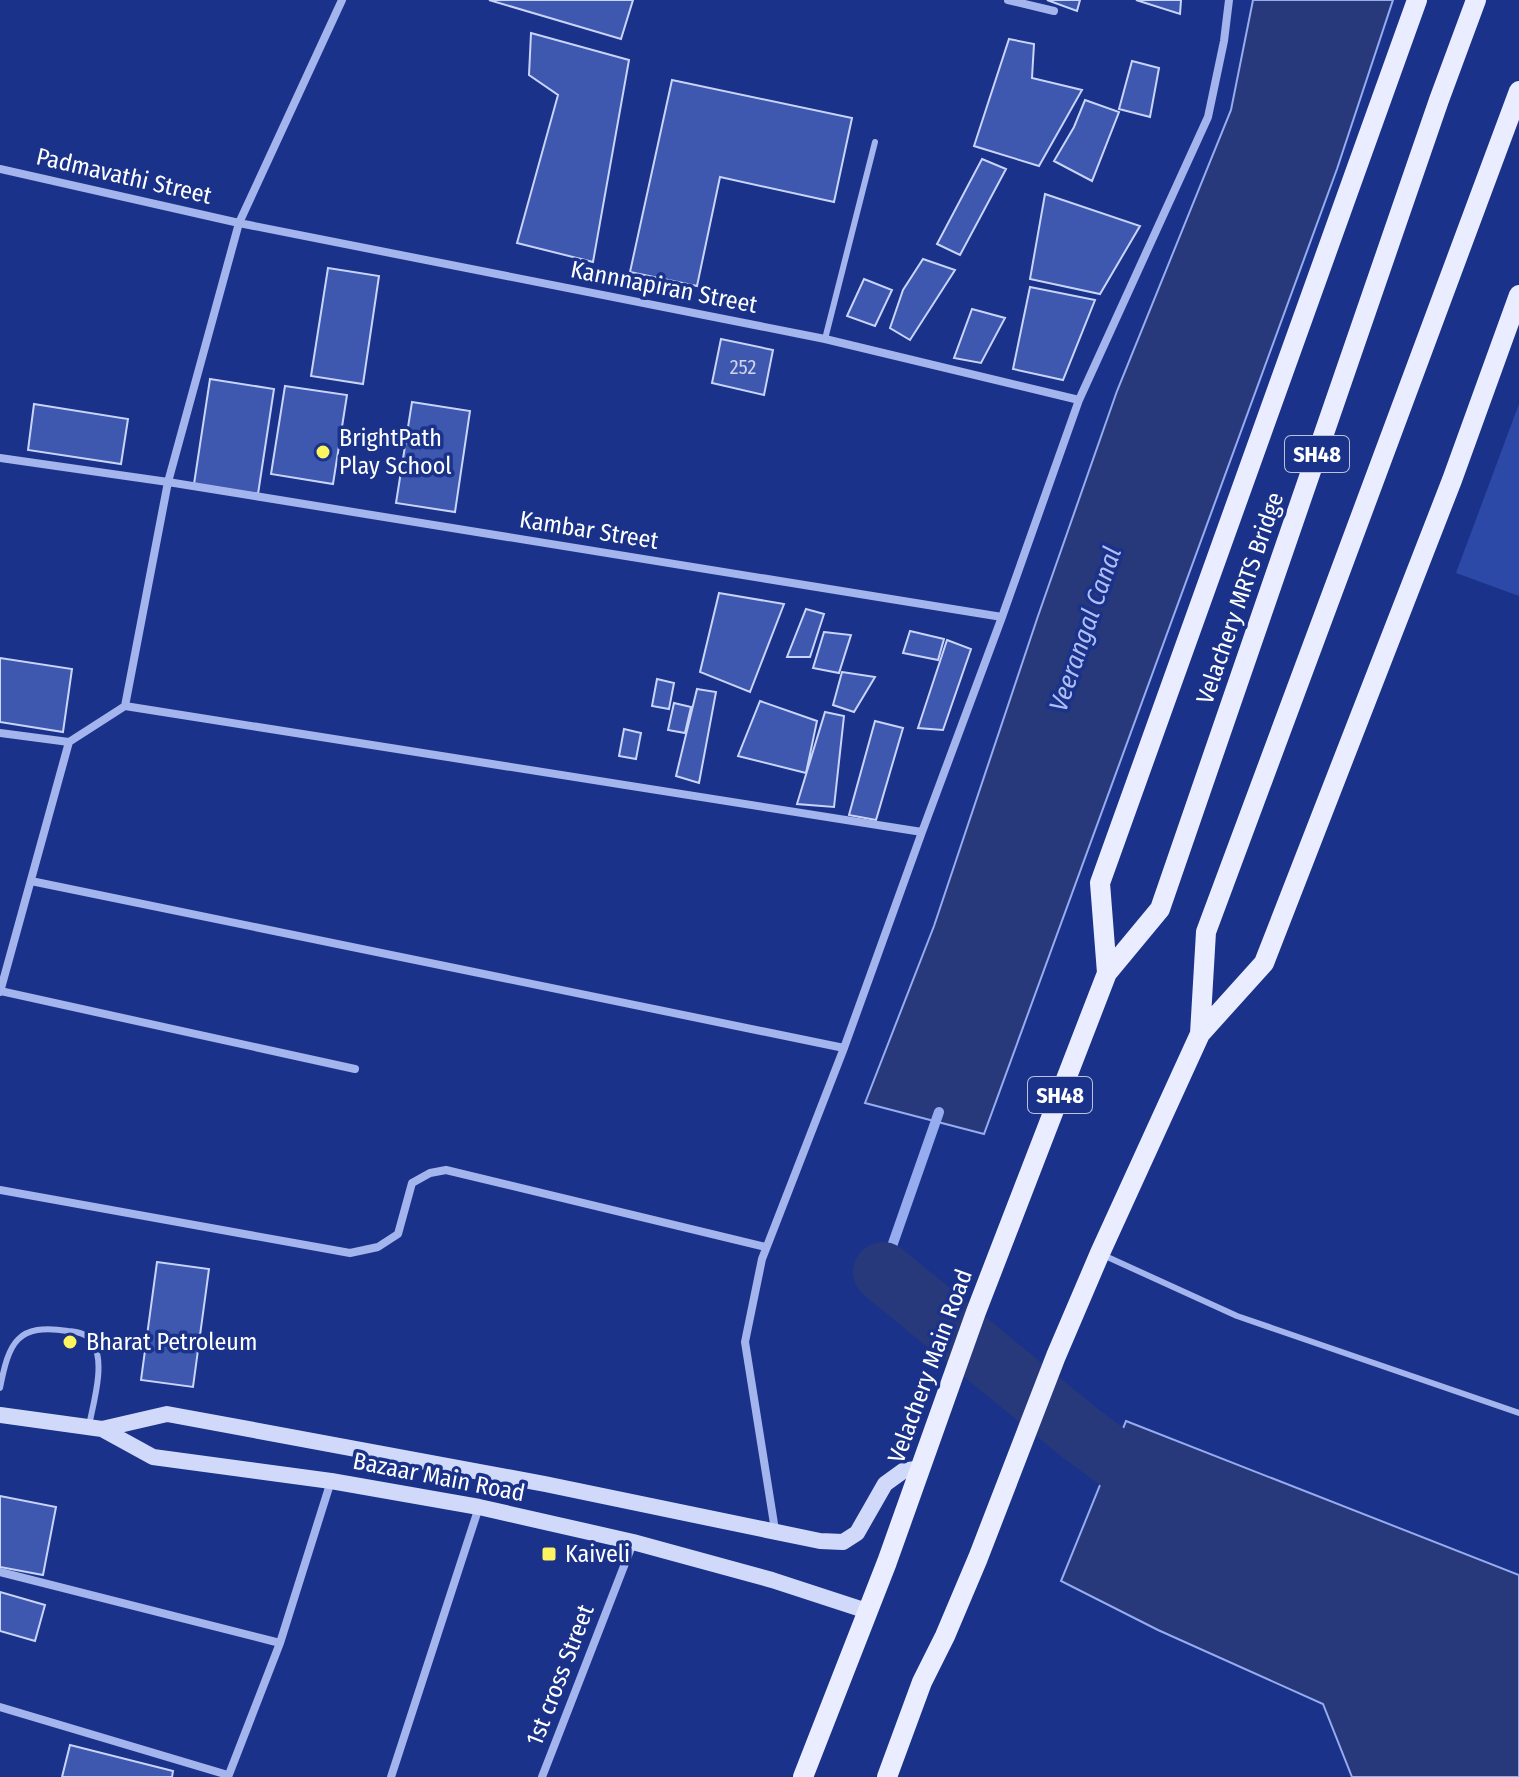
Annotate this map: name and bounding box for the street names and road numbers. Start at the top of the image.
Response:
street label: Padmavathi Street [34,142,215,210]
street label: Kannnapiran Street [568,255,760,319]
road number: SH48 [1285,436,1349,472]
street label: Velachery MRTS Bridge [1191,489,1289,707]
street label: Kambar Street [518,505,661,555]
road number: SH48 [1028,1077,1092,1113]
street label: Velachery Main Road [882,1265,978,1467]
street label: Bazaar Main Road [351,1447,527,1507]
street label: 1st cross Street [520,1600,600,1749]

